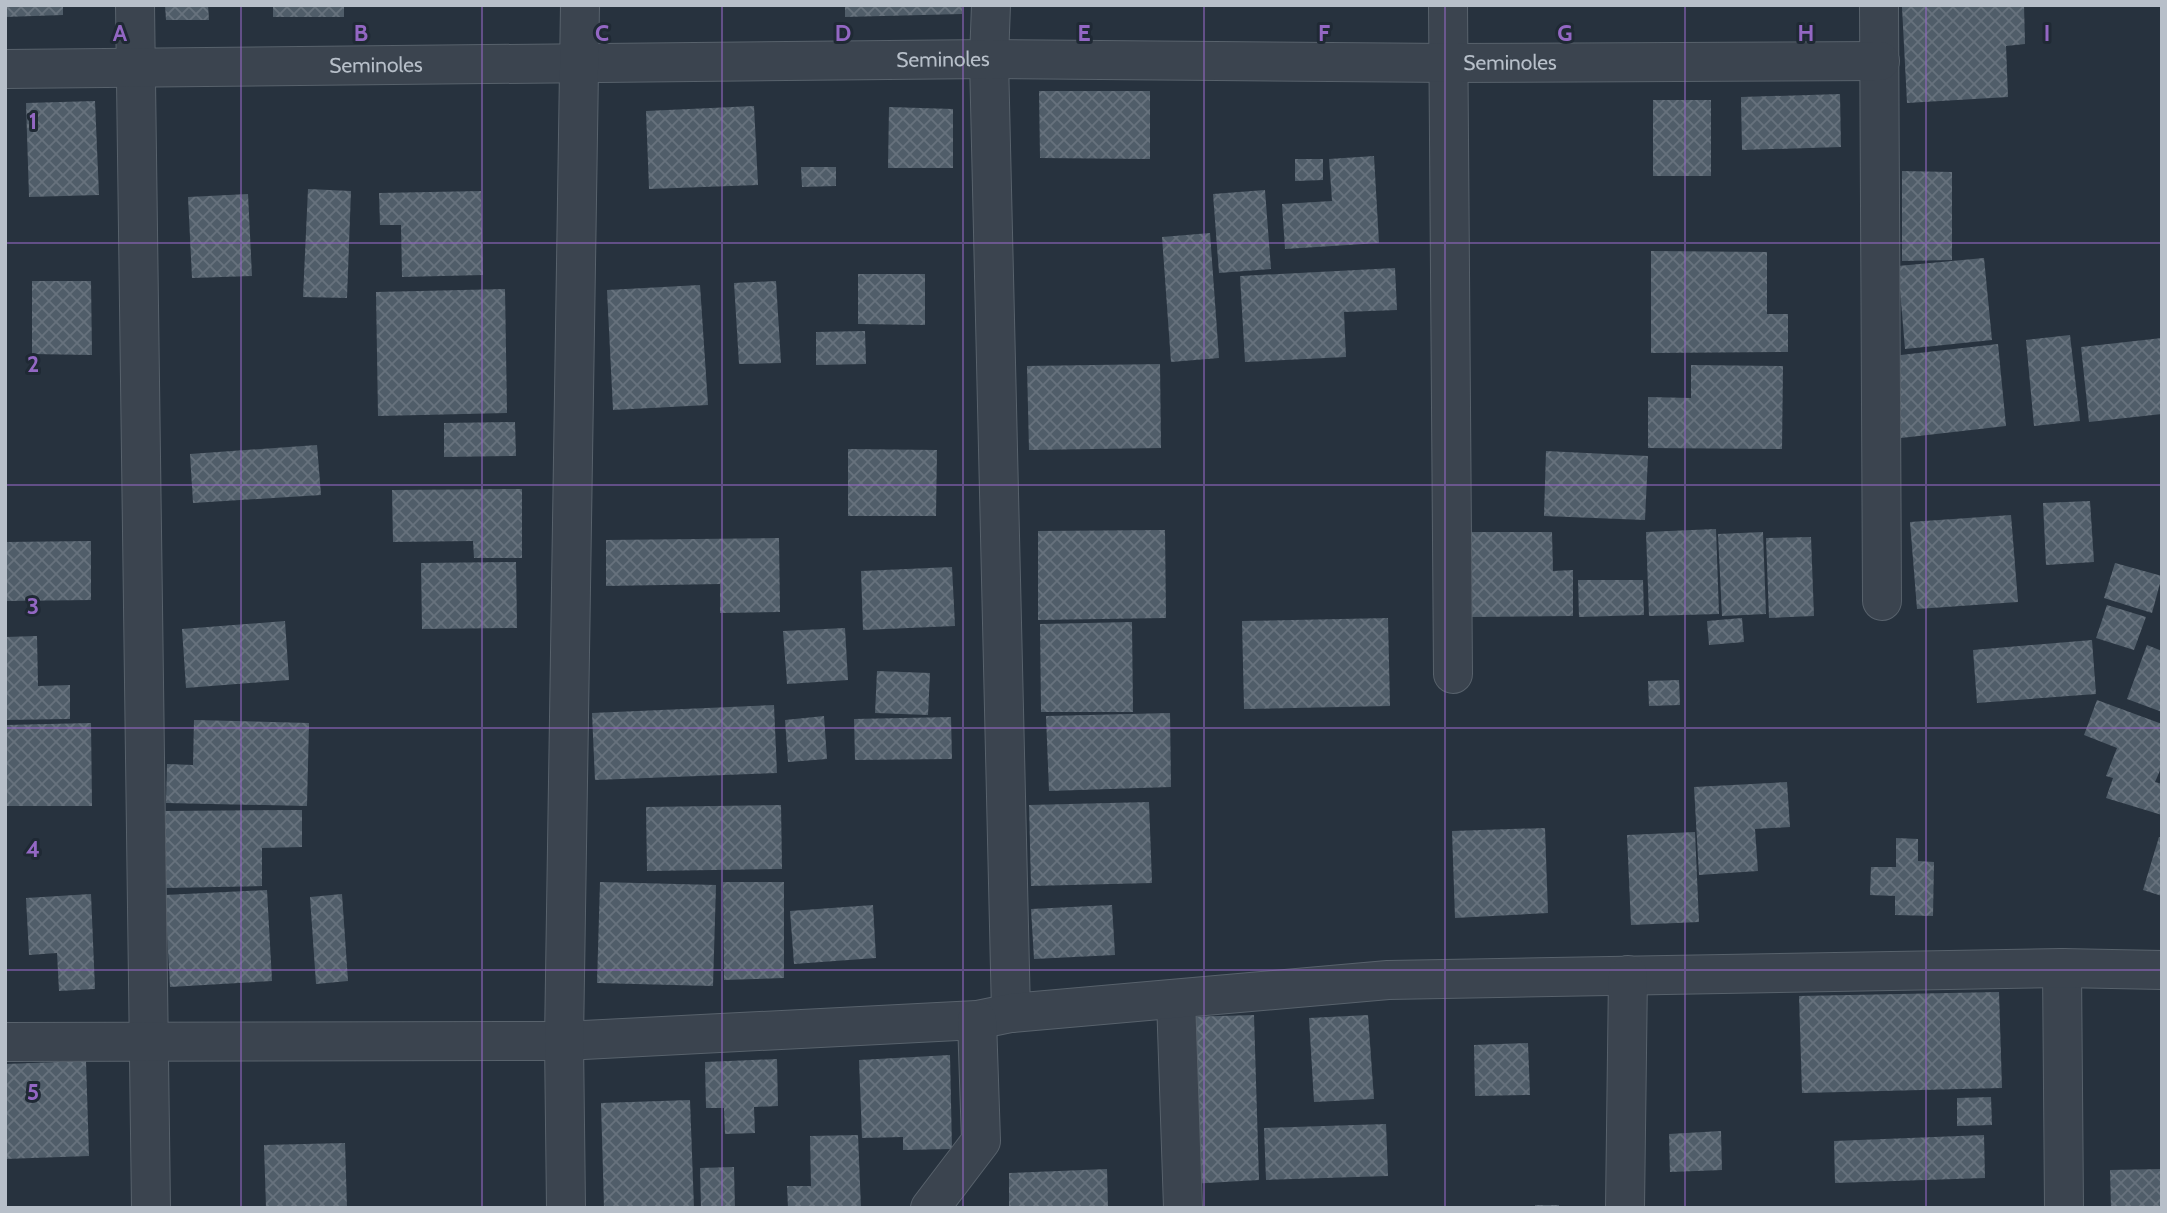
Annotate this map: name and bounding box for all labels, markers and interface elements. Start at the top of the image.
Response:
text: A [113,19,128,47]
text: B [354,19,368,47]
text: C [595,19,609,47]
text: D [835,19,851,47]
text: E [1077,19,1091,47]
text: F [1318,19,1330,47]
text: G [1557,19,1573,47]
text: H [1798,19,1814,47]
text: I [2044,19,2050,47]
street label: Seminoles [896,46,990,72]
street label: Seminoles [1463,50,1557,75]
street label: Seminoles [329,52,423,78]
text: 1 [29,107,37,135]
text: 2 [27,350,39,378]
text: 3 [27,592,39,620]
text: 4 [26,835,40,863]
text: 5 [27,1078,39,1106]

